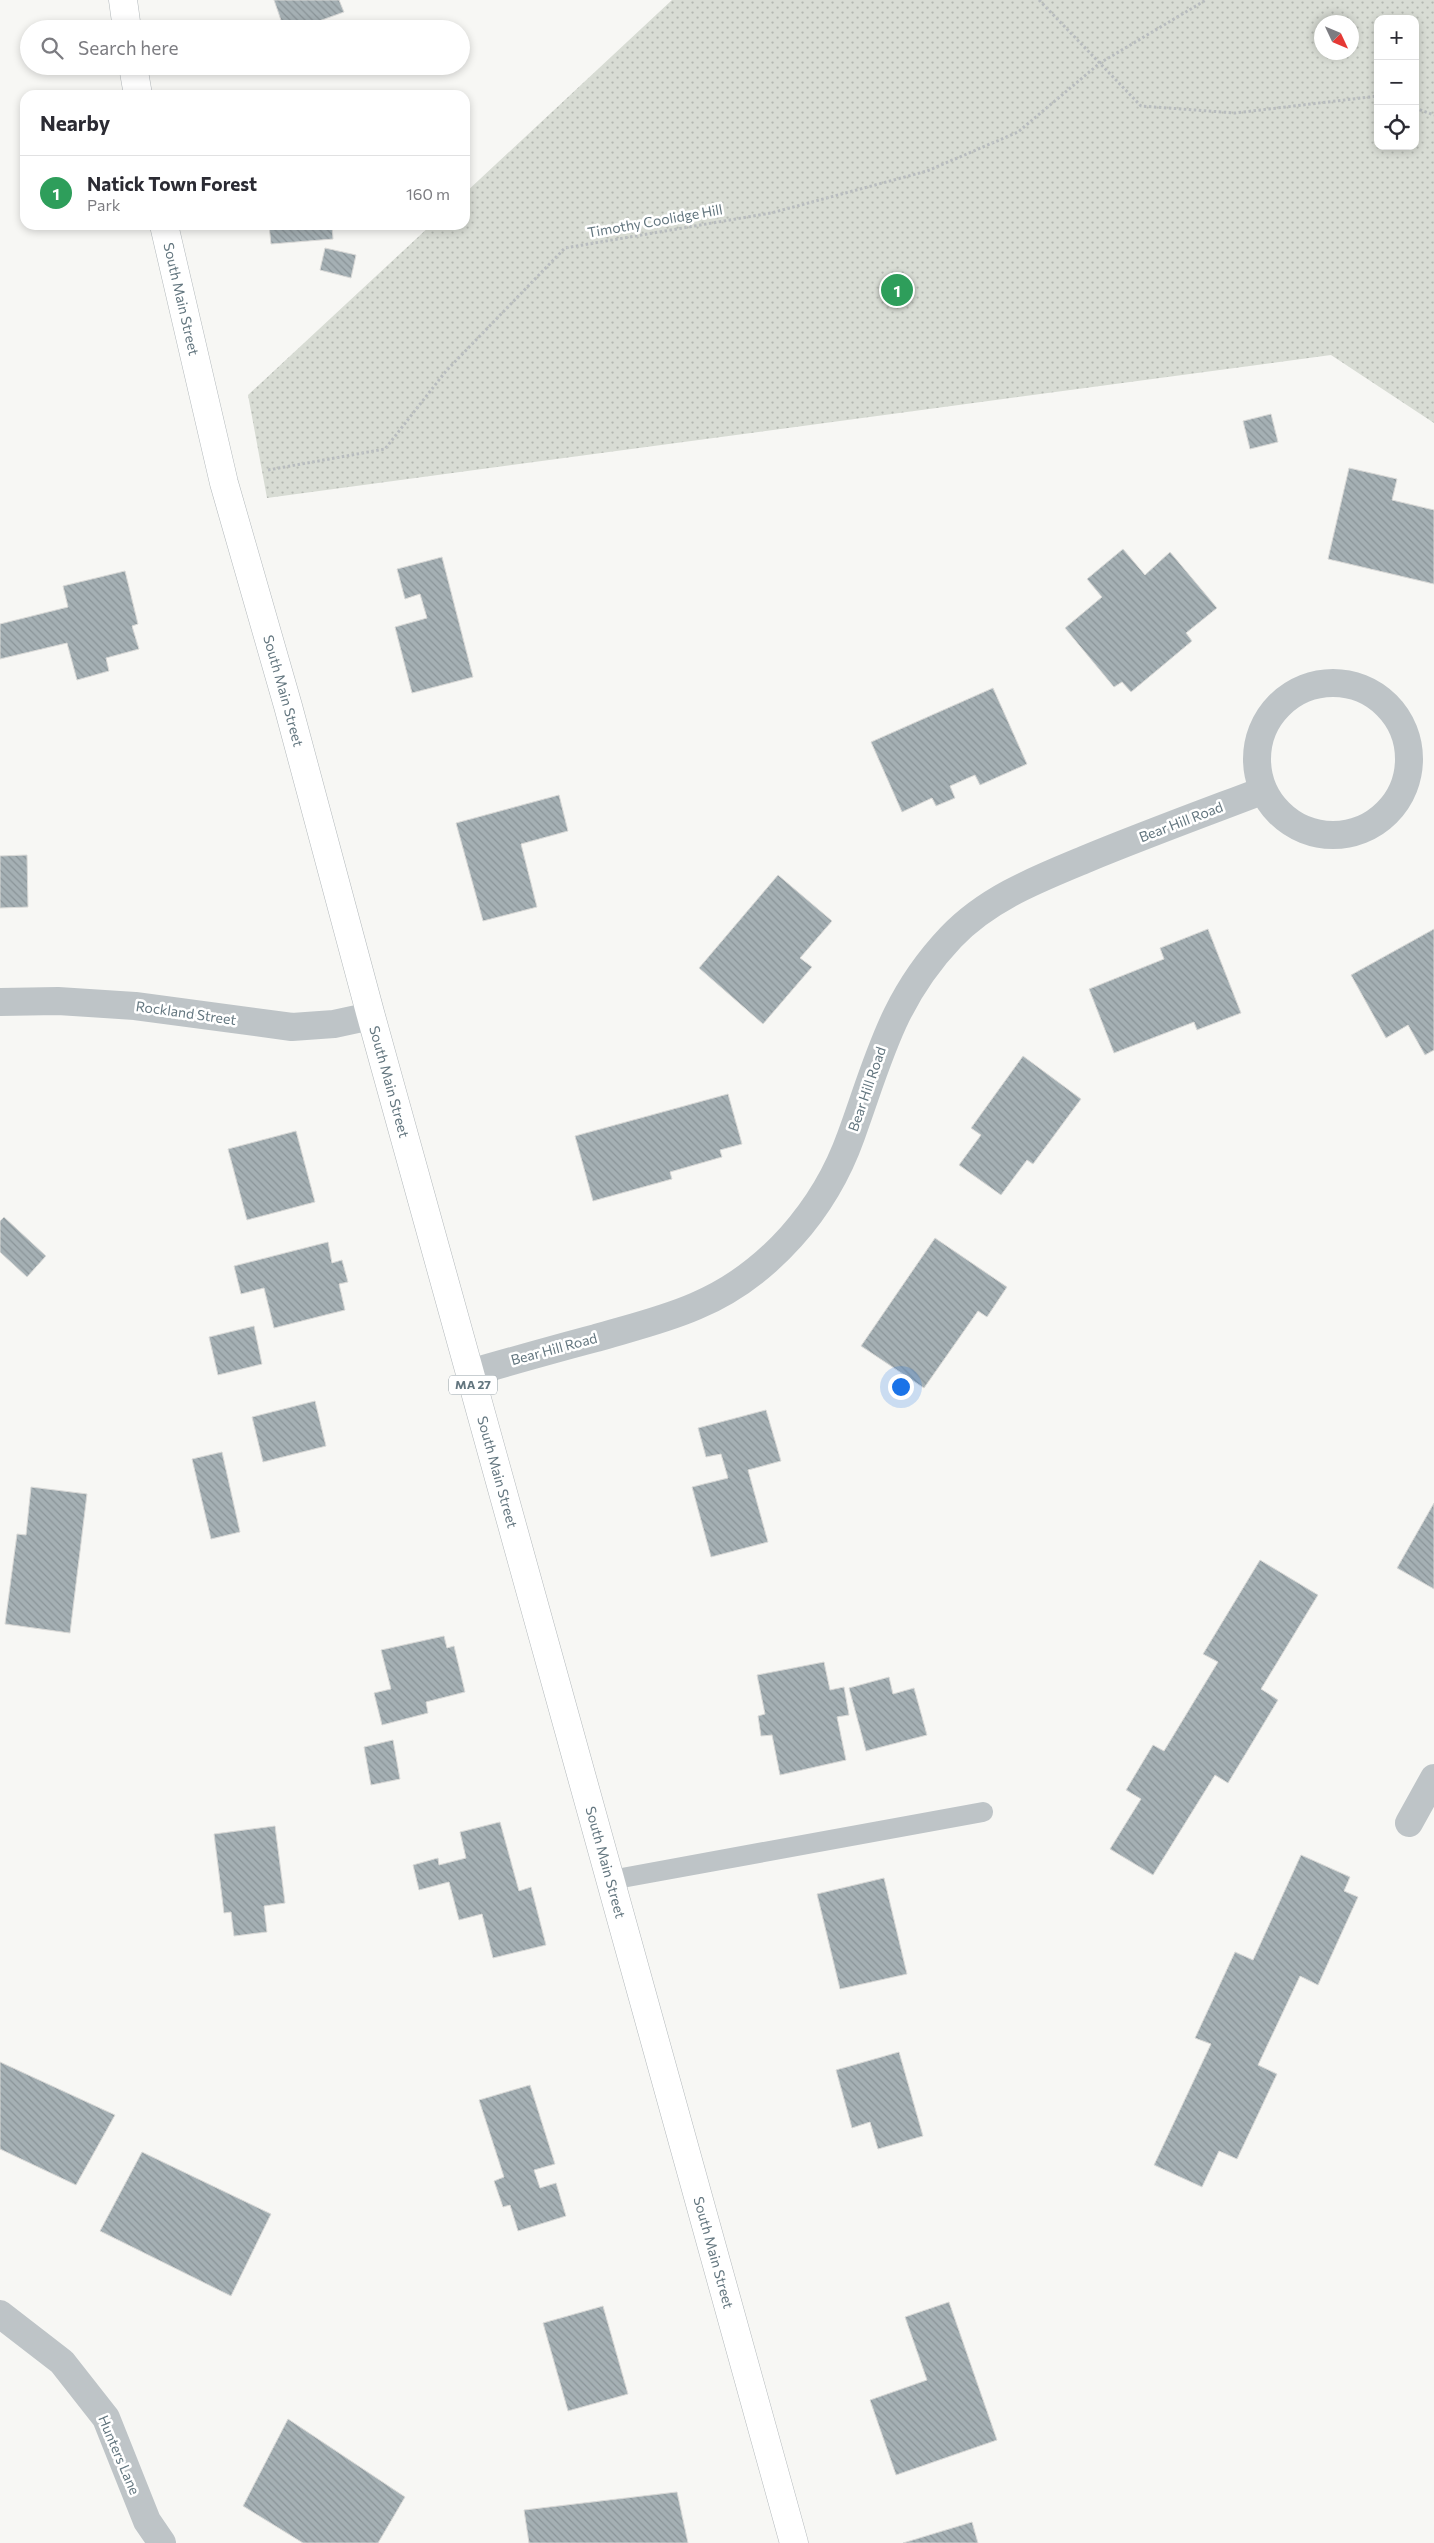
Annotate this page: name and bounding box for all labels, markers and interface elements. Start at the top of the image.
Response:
north arrow [1314,15,1359,60]
map controls [1374,15,1419,150]
button: + [1374,15,1419,60]
search box [20,20,470,75]
icon: search [38,34,66,62]
text: Search here [78,36,178,59]
button: − [1374,60,1419,105]
button: locate [1374,105,1419,150]
text: Nearby [40,110,110,135]
text: Natick Town Forest [87,172,257,195]
text: 1 [52,184,60,203]
text: 160 m [406,184,450,203]
text: Park [87,195,120,214]
street label: Timothy Coolidge Hill [586,200,724,241]
street label: South Main Street [160,241,203,357]
pin: 1 [881,271,913,309]
street label: South Main Street [260,633,308,749]
street label: Bear Hill Road [1136,798,1225,845]
street label: Rockland Street [135,997,238,1028]
street label: South Main Street [366,1024,413,1140]
street label: Bear Hill Road [844,1044,889,1133]
street label: Bear Hill Road [509,1329,599,1368]
your location [888,1374,914,1400]
road number: MA 27 [449,1376,497,1394]
street label: South Main Street [474,1414,521,1530]
street label: South Main Street [582,1804,630,1920]
street label: South Main Street [690,2195,738,2311]
street label: Hunters Lane [95,2413,144,2497]

